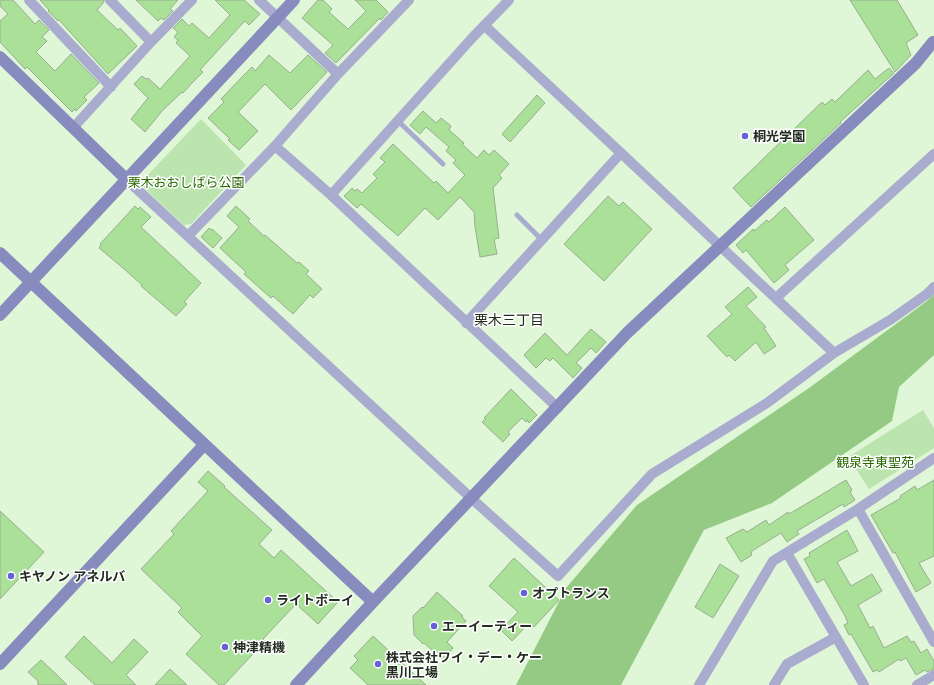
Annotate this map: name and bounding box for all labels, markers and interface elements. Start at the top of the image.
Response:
place label: 桐光学園 [753,129,805,146]
marker: 桐光学園 [740,131,750,141]
park label: 栗木おおしばら公園 [127,176,245,192]
district label: 栗木三丁目 [474,313,544,330]
park label: 観泉寺東聖苑 [836,456,914,472]
place label: キヤノン アネルバ [19,570,125,586]
marker: キヤノン アネルバ [6,571,16,581]
place label: オプトランス [532,587,610,603]
marker: オプトランス [519,588,529,598]
place label: ライトボーイ [276,593,354,610]
marker: ライトボーイ [263,595,273,605]
place label: エーイーティー [442,620,532,636]
marker: エーイーティー [429,621,439,631]
place label: 神津精機 [233,640,285,657]
marker: 神津精機 [220,642,230,652]
place label: 株式会社ワイ・デー・ケー 黒川工場 [386,650,542,682]
marker: 株式会社ワイ・デー・ケー 黒川工場 [373,659,383,669]

